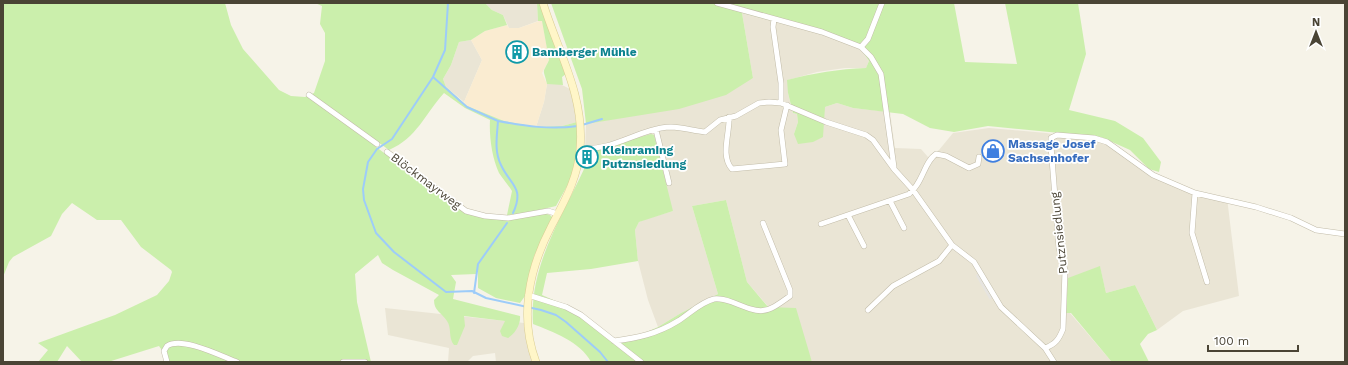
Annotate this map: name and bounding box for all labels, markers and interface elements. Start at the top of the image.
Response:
north arrow [1296,12,1336,52]
text: N [1312,16,1320,29]
building icon: Bamberger Mühle [504,39,530,65]
place label: Bamberger Mühle [532,45,637,59]
place label: Massage Josef Sachsenhofer [1008,137,1095,165]
shop icon: Massage Josef Sachsenhofer [980,138,1006,164]
place label: Kleinraming Putznsiedlung [602,143,686,171]
building icon: Kleinraming Putznsiedlung [574,144,600,170]
street label: Blöckmayrweg [388,150,464,212]
street label: Putznsiedlung [1048,191,1070,275]
scale bar [1208,327,1298,353]
text: 100 m [1214,334,1249,348]

